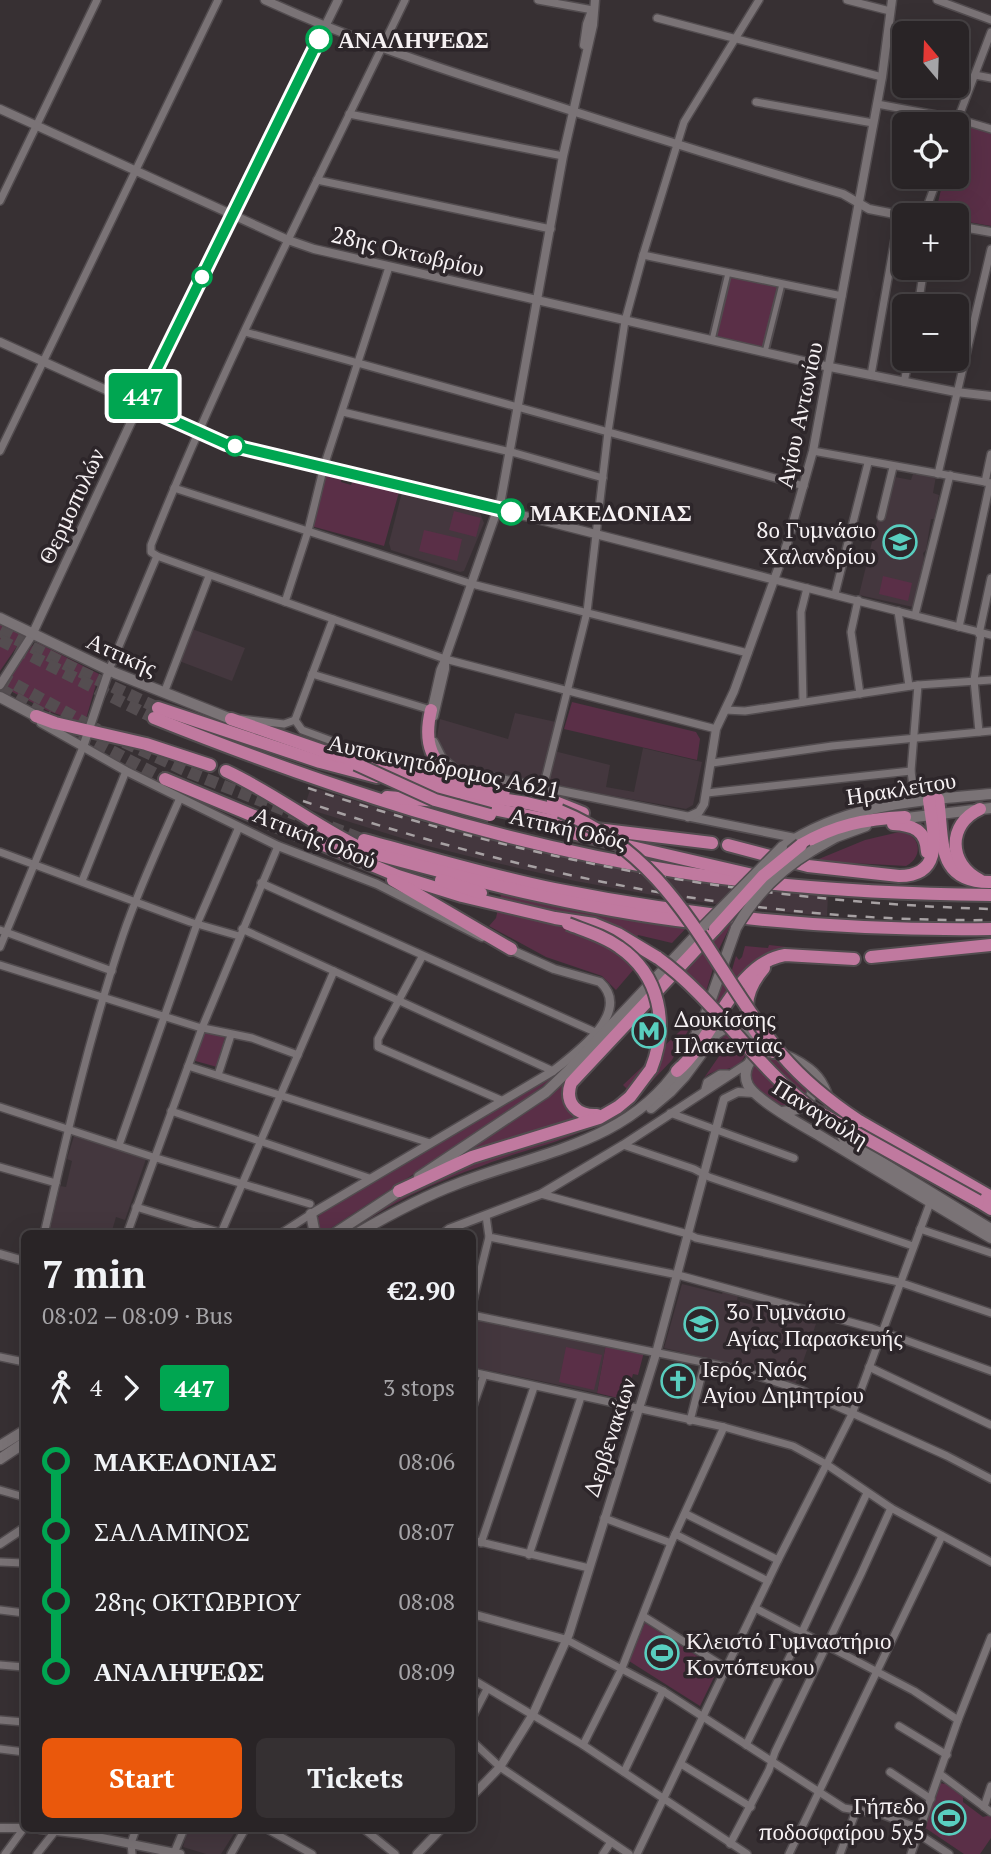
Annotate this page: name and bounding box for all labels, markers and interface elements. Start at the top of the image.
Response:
north arrow [892,21,970,98]
map controls [892,21,969,371]
place label: ΑΝΑΛΗΨΕΩΣ [338,24,489,55]
marker: ΑΝΑΛΗΨΕΩΣ [306,26,332,52]
button: locate [892,112,969,189]
button: + [892,203,969,280]
street label: 28ης Οκτωβρίου [328,218,488,284]
unlabelled marker [192,267,212,287]
button: − [892,294,969,371]
street label: Αγίου Αντωνίου [768,339,830,491]
line badge: 447 [103,373,183,419]
text: 447 [123,380,163,412]
unlabelled marker [225,436,245,456]
street label: Θερμοπυλών [31,443,111,569]
place label: ΜΑΚΕΔΟΝΙΑΣ [530,497,692,528]
marker: ΜΑΚΕΔΟΝΙΑΣ [498,499,524,525]
place label: 8ο Γυμνάσιο Χαλανδρίου [756,514,876,571]
school or university icon: 8ο Γυμνάσιο Χαλανδρίου [881,523,919,561]
street label: Αττικής [82,625,162,683]
street label: Αυτοκινητόδρομος Α621 [325,726,563,806]
street label: Ηρακλείτου [844,764,958,812]
street label: Αττικής Οδού [249,798,381,876]
street label: Αττική Οδός [507,800,629,856]
place label: Δουκίσσης Πλακεντίας [674,1003,782,1060]
metro station icon: Δουκίσσης Πλακεντίας [630,1012,668,1050]
street label: Παναγούλη [767,1071,875,1155]
text: 7 min [42,1249,146,1299]
text: €2.90 [389,1273,455,1307]
place label: 3ο Γυμνάσιο Αγίας Παρασκευής [726,1296,902,1353]
text: 08:02 – 08:09 · Bus [42,1300,233,1331]
school or university icon: 3ο Γυμνάσιο Αγίας Παρασκευής [682,1305,720,1343]
place label: Ιερός Ναός Αγίου Δημητρίου [702,1353,864,1410]
church icon: Ιερός Ναός Αγίου Δημητρίου [659,1362,697,1400]
icon: walk [42,1369,80,1407]
icon: forward [112,1369,150,1407]
text: 4 [90,1372,102,1403]
text: 447 [174,1372,215,1404]
text: 3 stops [383,1372,455,1403]
street label: Δερβενακίων [575,1374,643,1500]
text: ΜΑΚΕΔΟΝΙΑΣ [94,1444,277,1478]
text: 08:06 [398,1446,455,1477]
text: ΣΑΛΑΜΙΝΟΣ [94,1514,250,1548]
text: 08:07 [398,1516,455,1547]
text: 28ης ΟΚΤΩΒΡΙΟΥ [94,1584,302,1618]
text: 08:08 [398,1586,455,1617]
place label: Κλειστό Γυμναστήριο Κοντόπευκου [686,1625,892,1682]
sports icon: Κλειστό Γυμναστήριο Κοντόπευκου [643,1634,681,1672]
text: ΑΝΑΛΗΨΕΩΣ [94,1654,265,1688]
text: 08:09 [398,1656,455,1687]
button: Start [42,1738,242,1818]
button: Tickets [256,1738,455,1818]
place label: Γήπεδο ποδοσφαίρου 5χ5 [758,1790,925,1847]
sports icon: Γήπεδο ποδοσφαίρου 5χ5 [930,1799,968,1837]

